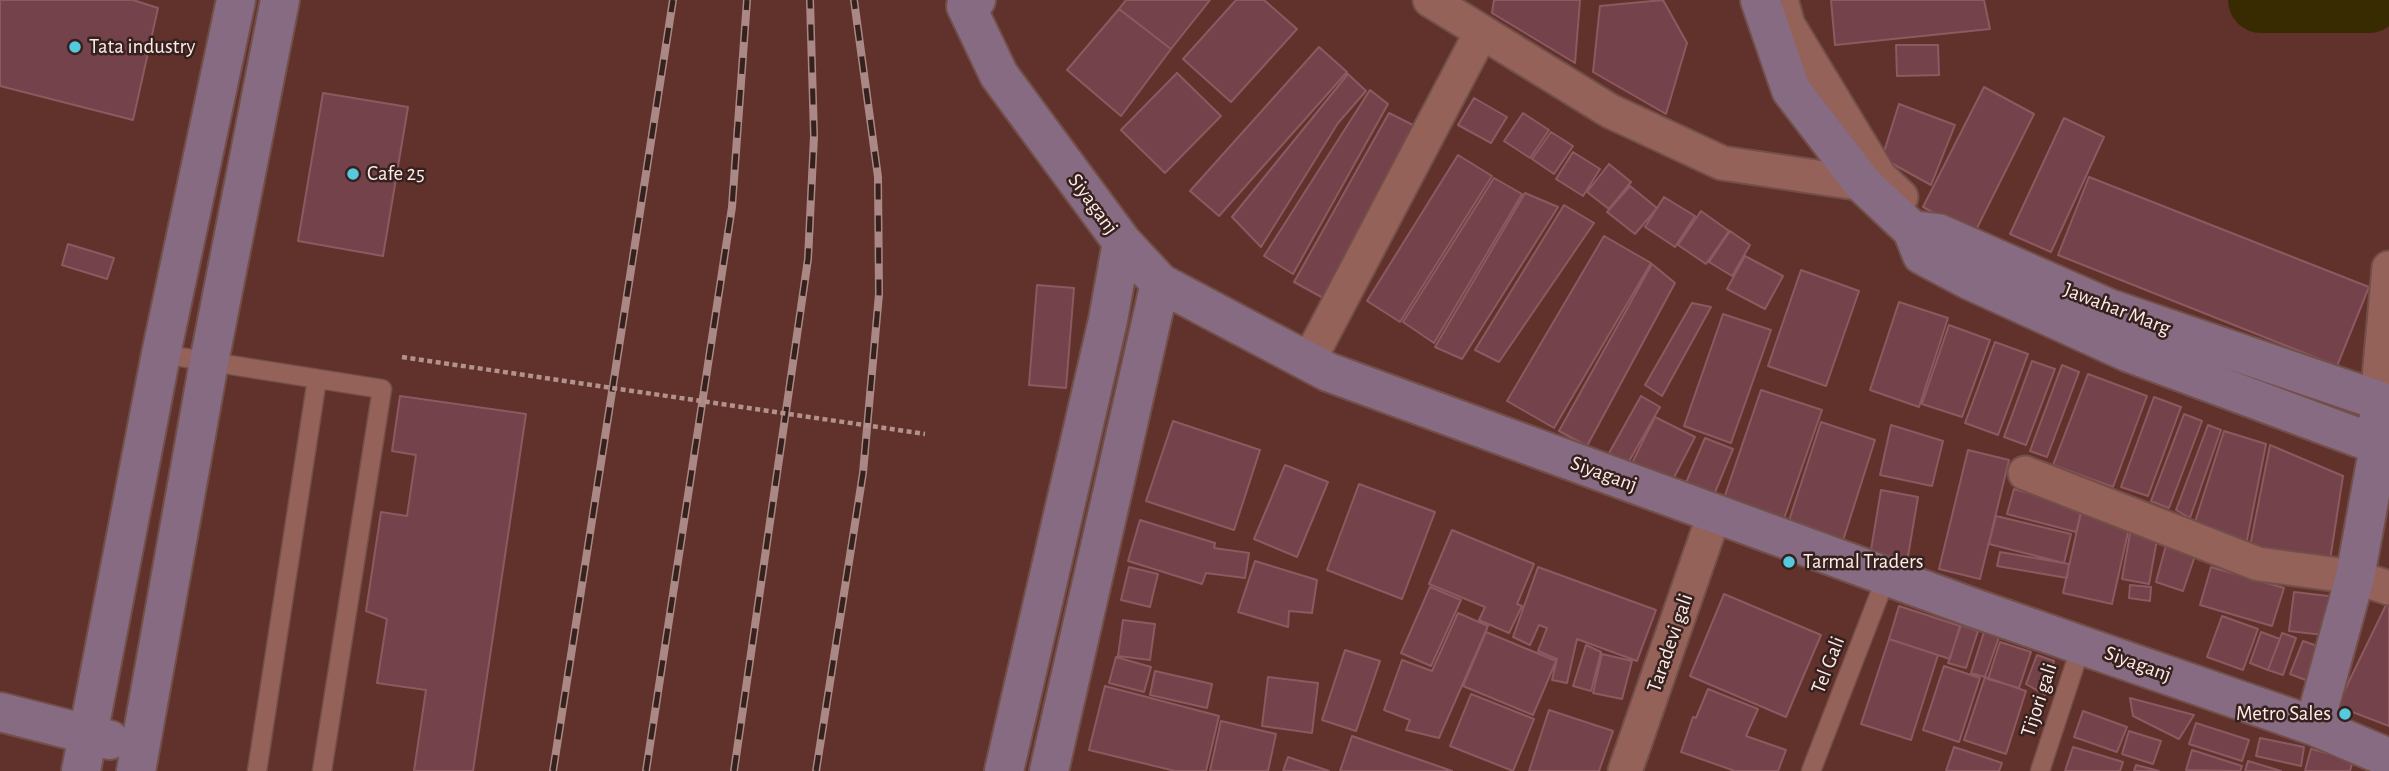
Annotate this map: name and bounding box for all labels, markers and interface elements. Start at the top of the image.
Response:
place label: Tata industry [89,34,195,60]
marker: Tata industry [67,39,83,55]
place label: Cafe 25 [367,161,425,187]
marker: Cafe 25 [345,166,361,182]
street label: Siyaganj [1062,169,1124,239]
street label: Jawahar Marg [2060,277,2174,341]
street label: Siyaganj [1567,450,1641,498]
place label: Tarmal Traders [1803,549,1924,575]
marker: Tarmal Traders [1781,554,1797,570]
street label: Taradevi gali [1641,590,1699,696]
street label: Tel Gali [1806,633,1850,697]
street label: Siyaganj [2101,640,2175,688]
street label: Tijori gali [2015,660,2063,740]
place label: Metro Sales [2236,701,2331,727]
marker: Metro Sales [2337,706,2353,722]

